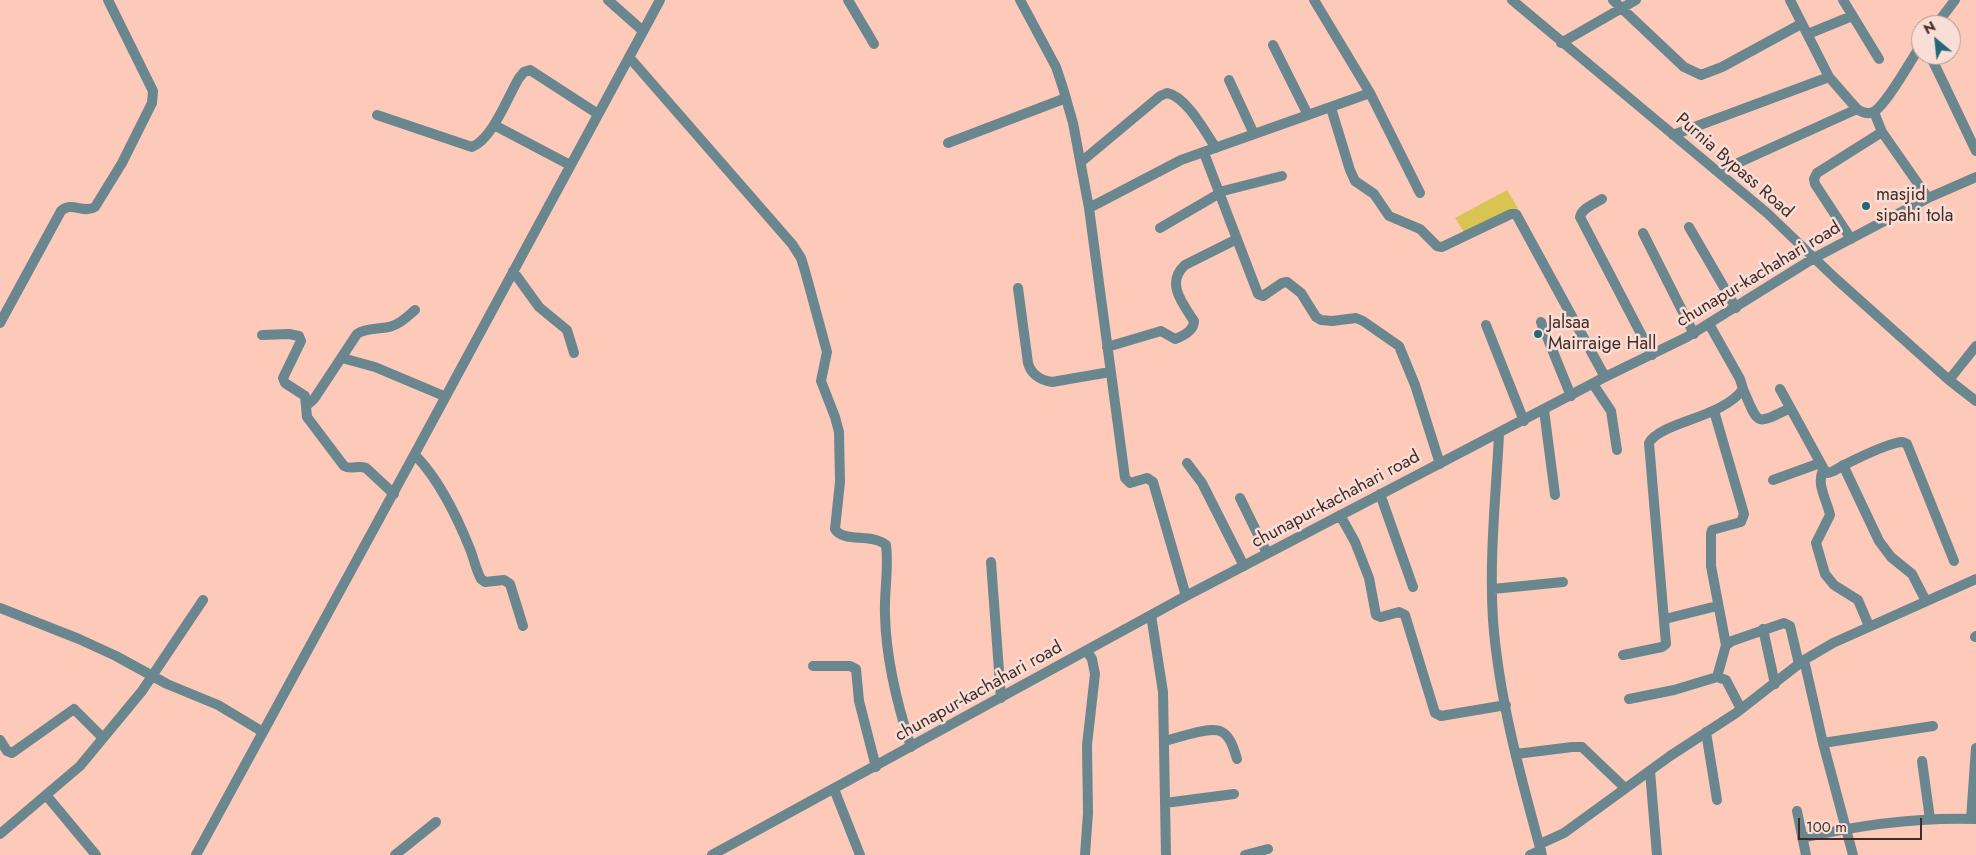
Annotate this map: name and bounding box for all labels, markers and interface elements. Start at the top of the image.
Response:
north arrow [1911,15,1961,65]
text: N [1920,16,1939,39]
street label: Purnia Bypass Road [1671,109,1797,223]
place label: masjid sipahi tola [1876,185,1953,228]
marker: masjid sipahi tola [1860,200,1872,212]
street label: chunapur-kachahari road [1673,217,1845,333]
place label: Jalsaa Mairraige Hall [1548,313,1656,356]
marker: Jalsaa Mairraige Hall [1532,328,1544,340]
street label: chunapur-kachahari road [1248,446,1424,554]
street label: chunapur-kachahari road [892,637,1066,747]
scale bar [1801,808,1925,840]
text: 100 m [1806,816,1847,838]

